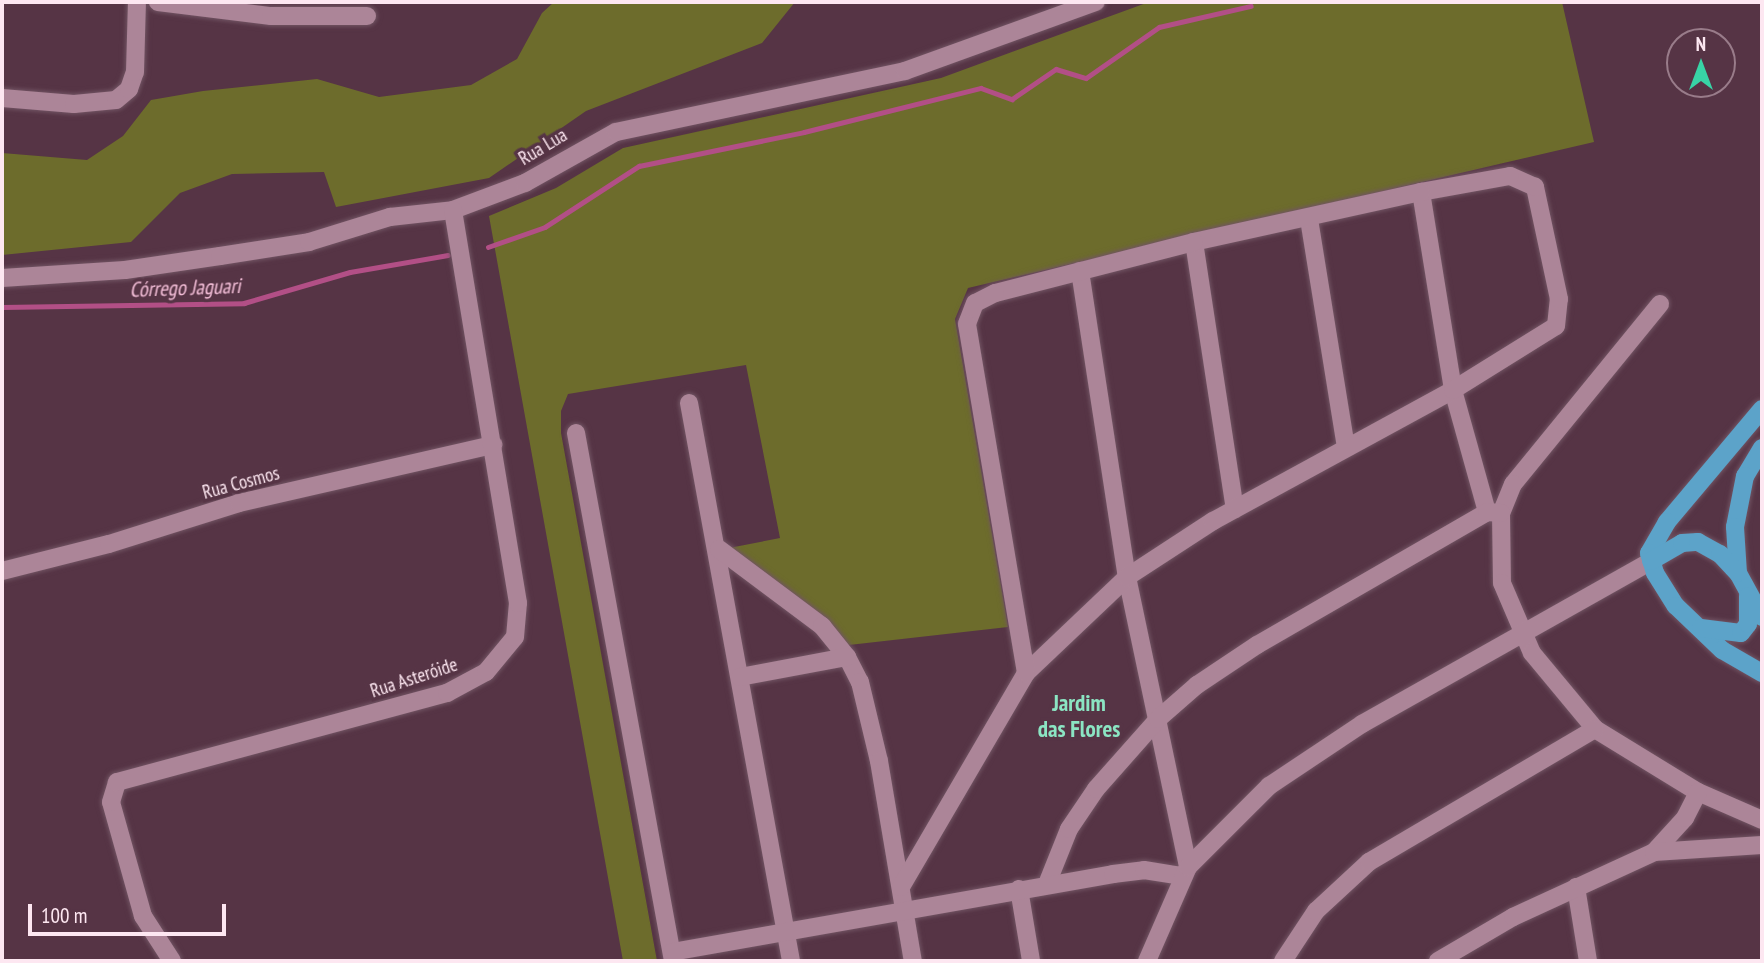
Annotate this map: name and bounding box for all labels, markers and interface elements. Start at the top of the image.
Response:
north arrow [1666,28,1736,98]
text: N [1696,32,1706,56]
street label: Rua Lua [515,124,571,170]
water label: Córrego Jaguari [129,273,241,303]
street label: Rua Cosmos [200,462,282,504]
street label: Rua Asteróide [367,653,461,703]
district label: Jardim das Flores [1038,689,1120,743]
scale bar [32,890,229,934]
text: 100 m [41,902,87,929]

